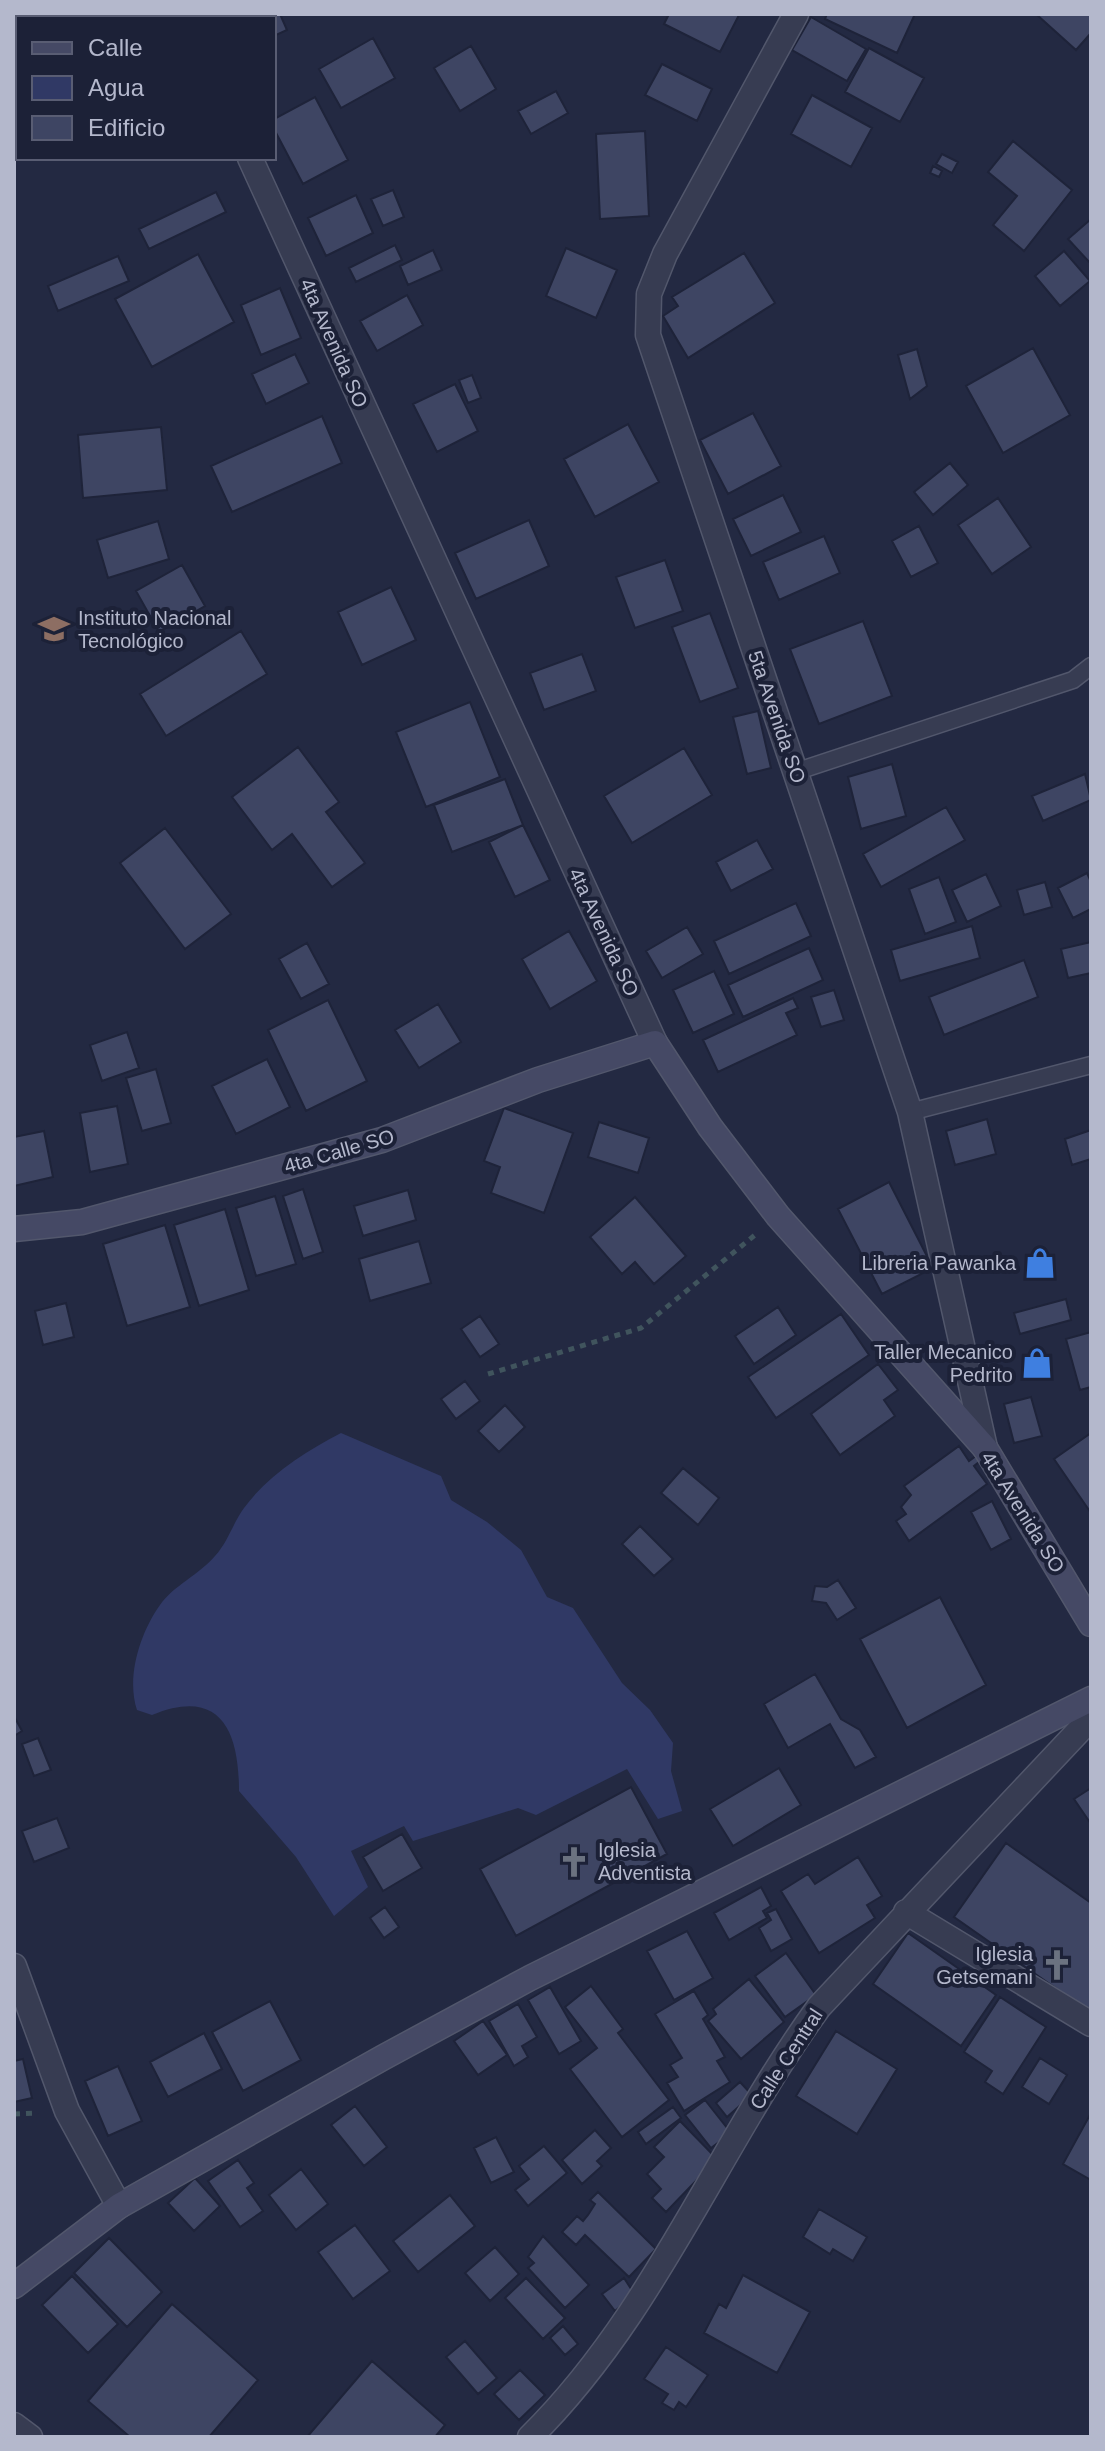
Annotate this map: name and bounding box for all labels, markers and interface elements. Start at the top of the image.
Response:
legend [16,16,276,160]
text: Calle [88,34,143,61]
text: Agua [88,74,145,101]
text: Edificio [88,114,165,141]
street label: 4ta Avenida SO [296,275,372,411]
place label: Instituto Nacional Tecnológico [78,607,231,652]
school or university icon: Instituto Nacional Tecnológico [37,612,71,646]
street label: 5ta Avenida SO [744,648,810,786]
street label: 4ta Avenida SO [565,865,643,999]
street label: 4ta Calle SO [281,1125,397,1177]
shop icon: Libreria Pawanka [1023,1246,1057,1280]
place label: Libreria Pawanka [861,1252,1017,1274]
place label: Taller Mecanico Pedrito [874,1341,1013,1386]
shop icon: Taller Mecanico Pedrito [1020,1346,1054,1380]
street label: 4ta Avenida SO [977,1447,1069,1577]
place label: Iglesia Adventista [598,1839,692,1884]
church icon: Iglesia Adventista [557,1845,591,1879]
place label: Iglesia Getsemani [936,1943,1034,1988]
church icon: Iglesia Getsemani [1040,1948,1074,1982]
street label: Calle Central [745,2005,827,2113]

